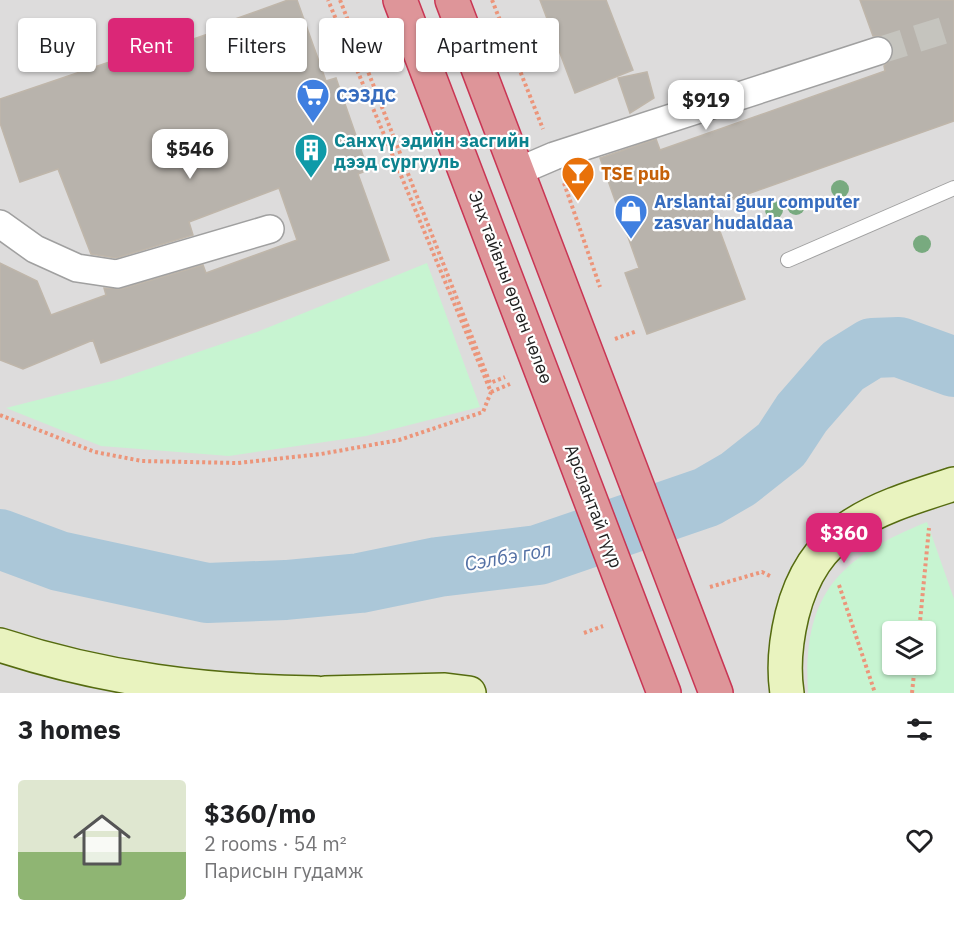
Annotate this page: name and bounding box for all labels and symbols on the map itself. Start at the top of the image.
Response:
supermarket icon: СЭЗДС [295,77,331,124]
pin: $919 [670,80,742,131]
place label: СЭЗДС [336,84,397,107]
pin: $546 [154,129,226,180]
place label: Санхүү эдийн засгийн дээд сургууль [334,129,529,173]
building icon: Санхүү эдийн засгийн дээд сургууль [293,132,329,179]
bar icon: TSE pub [560,155,596,202]
place label: TSE pub [601,162,670,185]
street label: Энх тайвны өргөн чөлөө [464,187,558,387]
place label: Arslantai guur computer zasvar hudaldaa [654,190,860,234]
shop icon: Arslantai guur computer zasvar hudaldaa [613,193,649,240]
street label: Арслантай гүүр [560,441,628,571]
pin: $360 [808,513,880,564]
water label: Сэлбэ гол [462,535,554,577]

